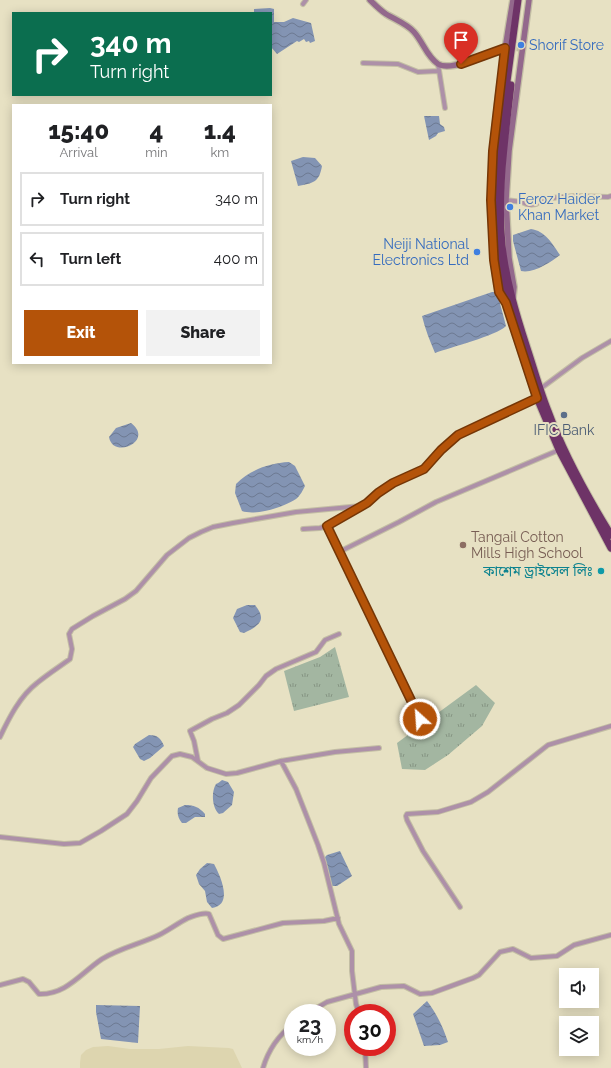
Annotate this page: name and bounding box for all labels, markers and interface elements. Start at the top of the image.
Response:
pin [444,23,478,64]
text: 340 m [90,27,172,60]
icon: right [24,28,76,80]
icon: arrive [450,29,472,51]
place label: Shorif Store [529,37,604,53]
marker: Shorif Store [516,40,526,50]
text: Turn right [90,61,169,82]
text: 15:40 [48,116,109,145]
text: 4 [150,116,163,145]
text: 1.4 [204,116,236,145]
text: Arrival [60,145,98,160]
text: min [145,145,168,160]
text: km [210,145,229,160]
icon: right [26,188,48,210]
text: Turn right [60,190,130,208]
text: 340 m [215,190,258,208]
place label: Feroz Haider Khan Market [518,191,600,223]
marker: Feroz Haider Khan Market [505,202,515,212]
place label: Neiji National Electronics Ltd [372,236,469,268]
marker: Neiji National Electronics Ltd [472,247,482,257]
icon: left [26,248,48,270]
text: Turn left [60,250,121,268]
text: 400 m [214,250,258,268]
button: Exit [24,310,138,356]
button: Share [146,310,260,356]
marker: IFIC Bank [559,410,569,420]
place label: IFIC Bank [534,422,595,438]
place label: Tangail Cotton Mills High School [471,529,583,561]
marker: Tangail Cotton Mills High School [458,540,468,550]
place label: কাশেম ড্রাইসেল লিঃ [482,563,593,579]
marker: কাশেম ড্রাইসেল লিঃ [596,566,606,576]
position arrow [399,698,441,740]
map controls [559,968,599,1056]
button: sound [559,968,599,1008]
speed limit sign: 30 [344,1004,396,1056]
text: 23 [299,1013,321,1037]
button: layers [559,1016,599,1056]
text: km/h [297,1034,323,1045]

